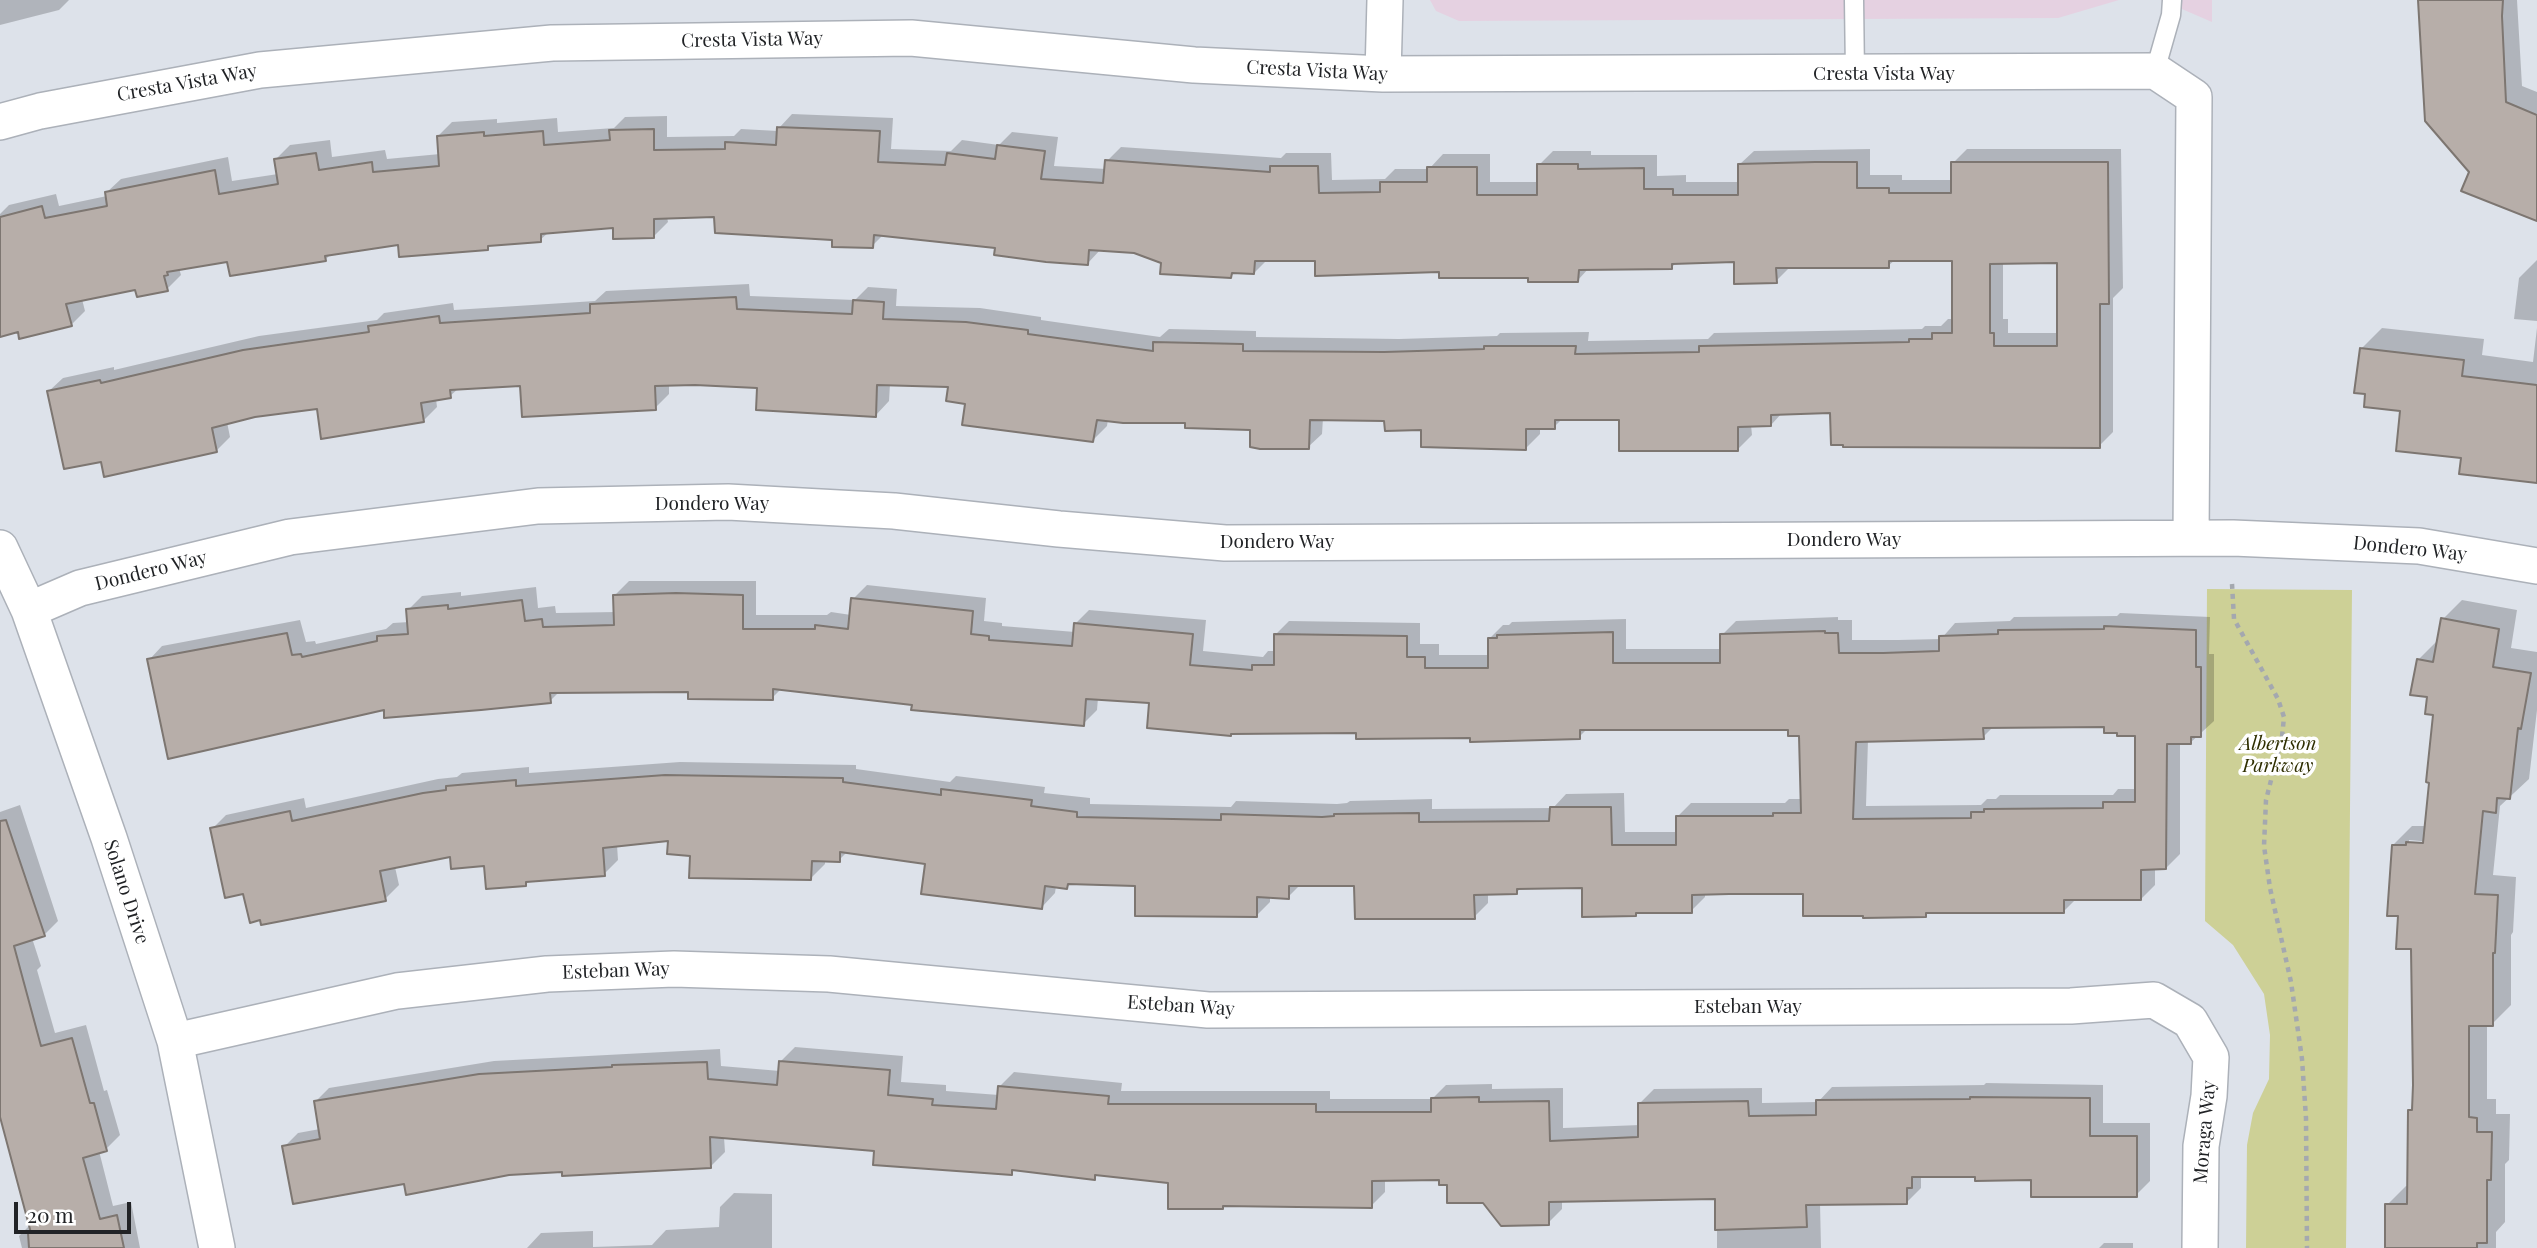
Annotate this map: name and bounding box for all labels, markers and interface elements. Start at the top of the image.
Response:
street label: Cresta Vista Way [681,27,823,53]
street label: Cresta Vista Way [1246,56,1388,86]
street label: Cresta Vista Way [115,59,259,107]
street label: Cresta Vista Way [1813,63,1955,85]
street label: Dondero Way [655,493,769,515]
street label: Dondero Way [1787,529,1901,551]
street label: Dondero Way [1220,531,1334,553]
street label: Dondero Way [2352,532,2468,566]
street label: Dondero Way [93,546,209,596]
park label: Albertson Parkway [2240,733,2316,777]
street label: Solano Drive [98,837,154,947]
street label: Esteban Way [562,958,670,984]
street label: Esteban Way [1126,991,1236,1021]
street label: Esteban Way [1694,996,1802,1018]
street label: Moraga Way [2189,1079,2221,1185]
scale bar [18,1188,135,1232]
text: 20 m [27,1200,74,1228]

